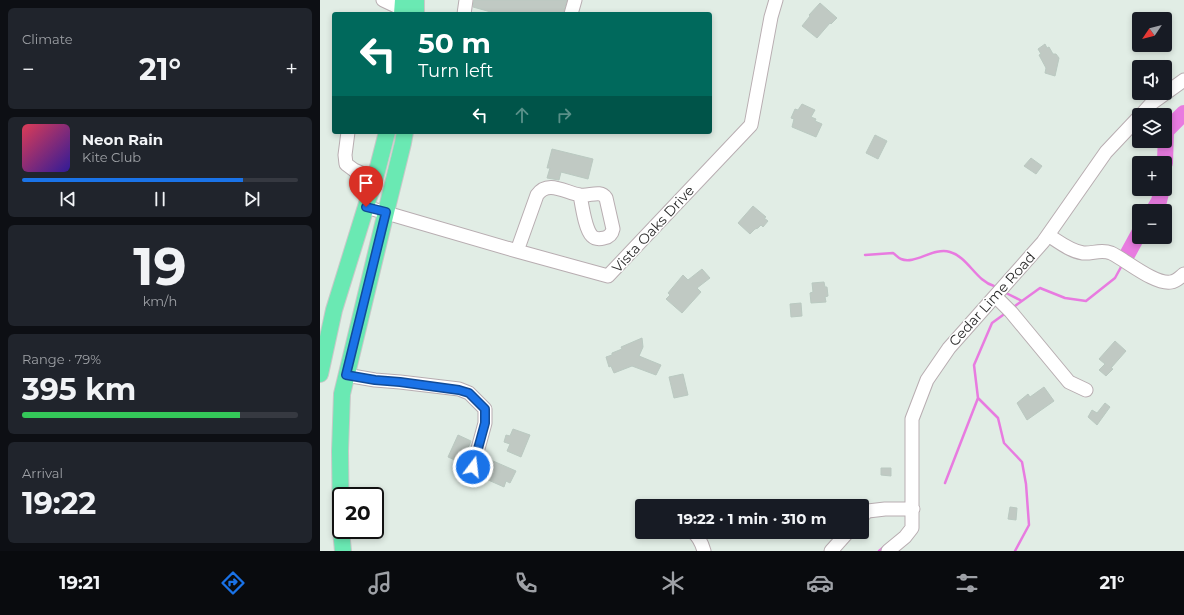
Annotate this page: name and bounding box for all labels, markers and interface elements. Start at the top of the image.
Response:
north arrow [1132,12,1172,52]
map controls [1132,12,1172,244]
text: 50 m [418,26,491,60]
icon: left [352,28,404,80]
text: Climate [22,31,73,47]
text: 21° [139,51,181,88]
text: − [22,56,35,83]
text: + [285,56,298,83]
text: Turn left [418,60,493,82]
button: sound [1132,60,1172,100]
icon: left [469,104,491,126]
icon: ahead [511,104,533,126]
icon: right [553,104,575,126]
button: layers [1132,108,1172,148]
text: Neon Rain [82,130,163,149]
text: Kite Club [82,149,141,165]
button: + [1132,156,1172,196]
pin [349,166,383,207]
icon: arrive [355,172,377,194]
street label: Vista Oaks Drive [608,182,698,276]
icon: previous [57,188,79,210]
icon: pause [149,188,171,210]
icon: next [241,188,263,210]
button: − [1132,204,1172,244]
text: 19 [133,235,187,298]
street label: Cedar Lime Road [945,248,1039,350]
text: km/h [143,293,177,309]
text: Range · 79% [22,351,101,367]
text: 395 km [22,371,136,408]
position arrow [452,446,494,488]
text: Arrival [22,465,63,481]
text: 19:22 [22,485,96,522]
speed limit sign: 20 [332,487,384,539]
text: 19:22 · 1 min · 310 m [678,509,826,528]
icon: directions [219,569,247,597]
icon: music [366,569,394,597]
icon: phone [512,569,540,597]
icon: climate [659,569,687,597]
icon: car [806,569,834,597]
icon: filters [953,569,981,597]
text: 19:21 [59,572,100,594]
text: 21° [1099,572,1125,594]

